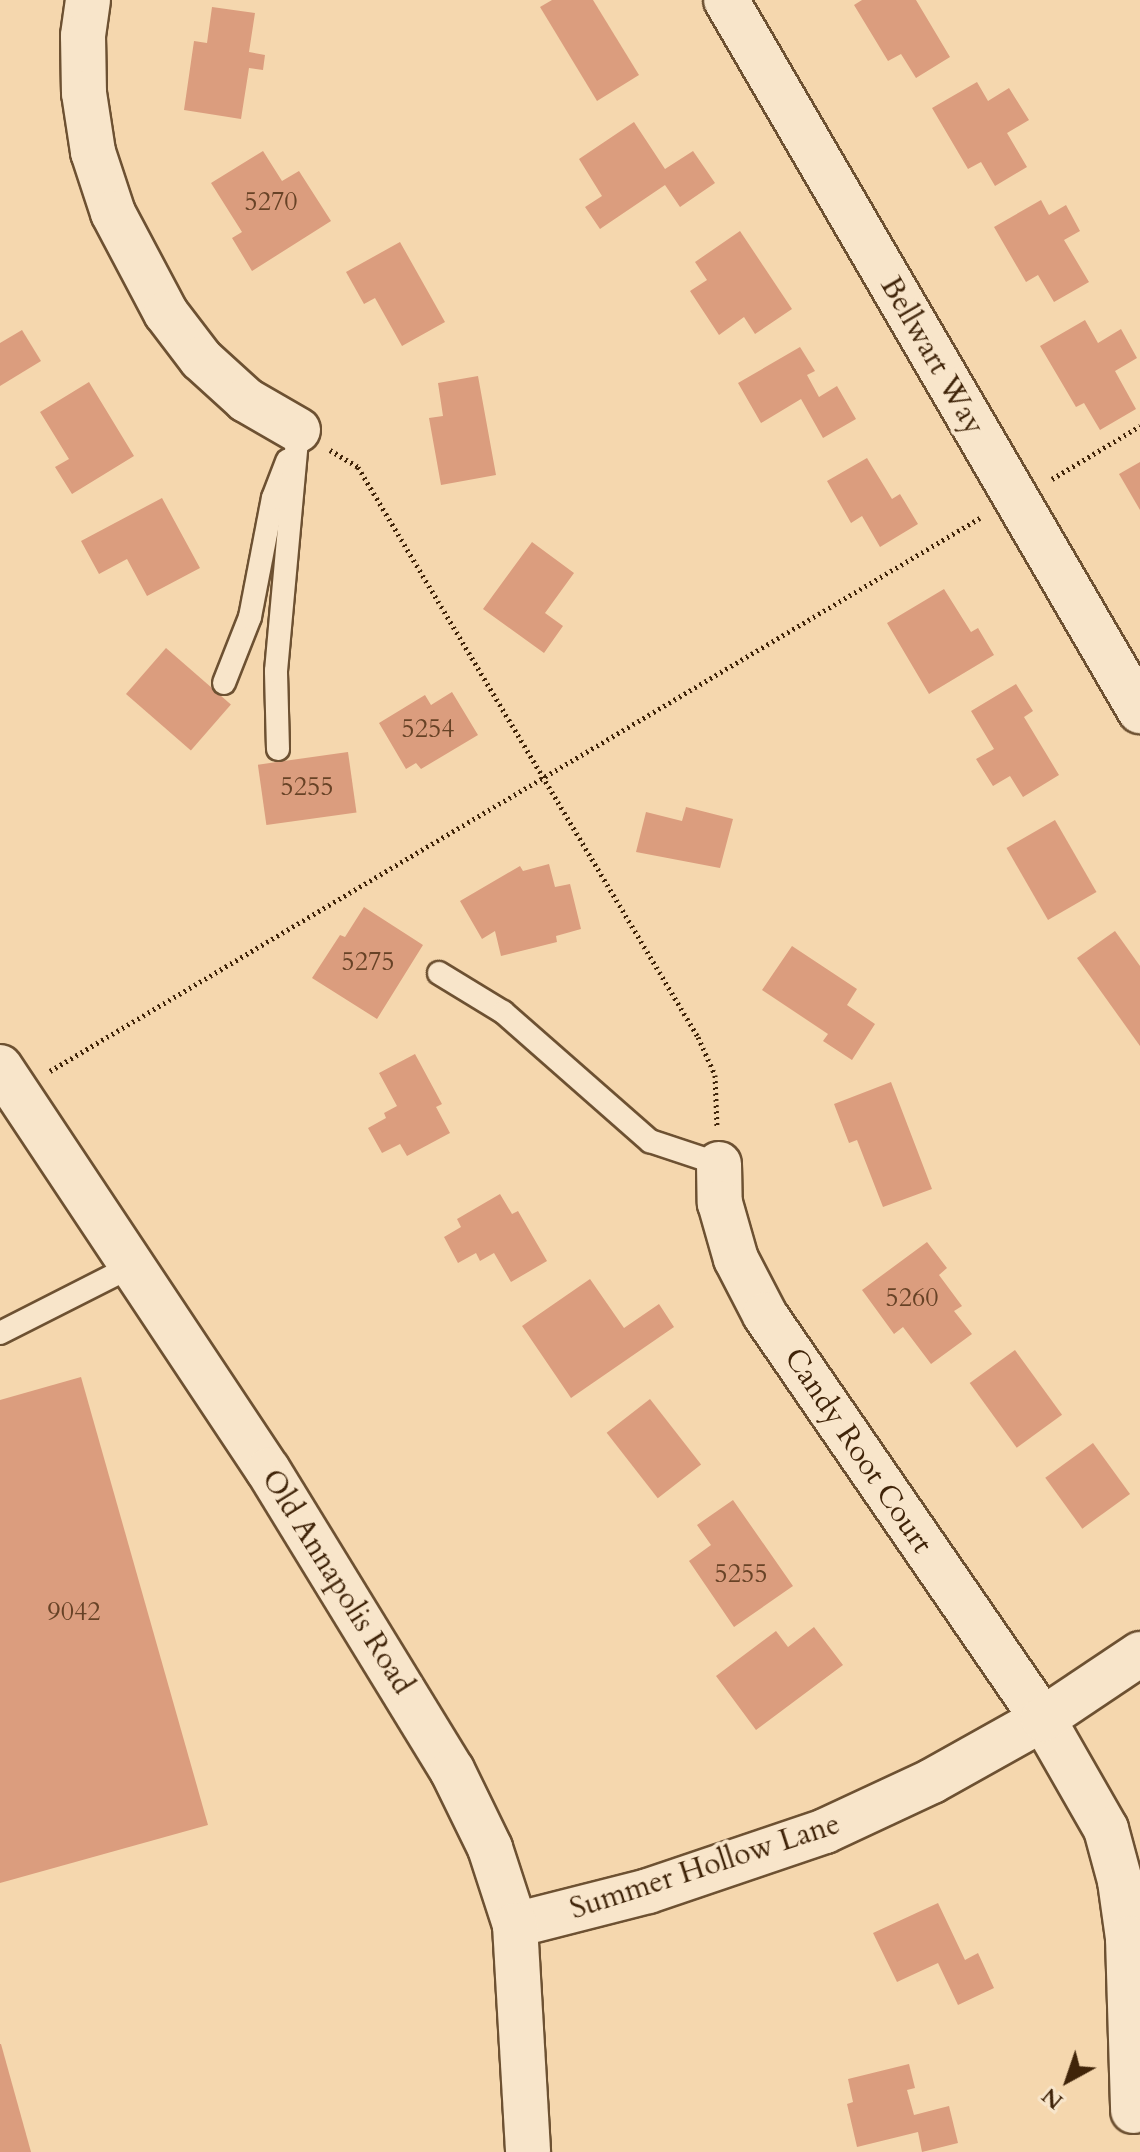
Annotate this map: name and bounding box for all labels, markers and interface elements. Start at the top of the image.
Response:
house number: 5270 [244,186,298,218]
street label: Bellwart Way [872,270,992,442]
house number: 5254 [401,713,455,745]
house number: 5255 [280,771,334,803]
house number: 5275 [341,946,395,978]
house number: 5260 [885,1282,939,1314]
street label: Candy Root Court [776,1342,940,1560]
street label: Old Annapolis Road [253,1463,421,1701]
house number: 5255 [714,1558,768,1590]
house number: 9042 [47,1596,101,1628]
street label: Summer Hollow Lane [566,1806,844,1928]
north arrow [1028,2040,1108,2120]
text: N [1036,2081,1070,2116]

